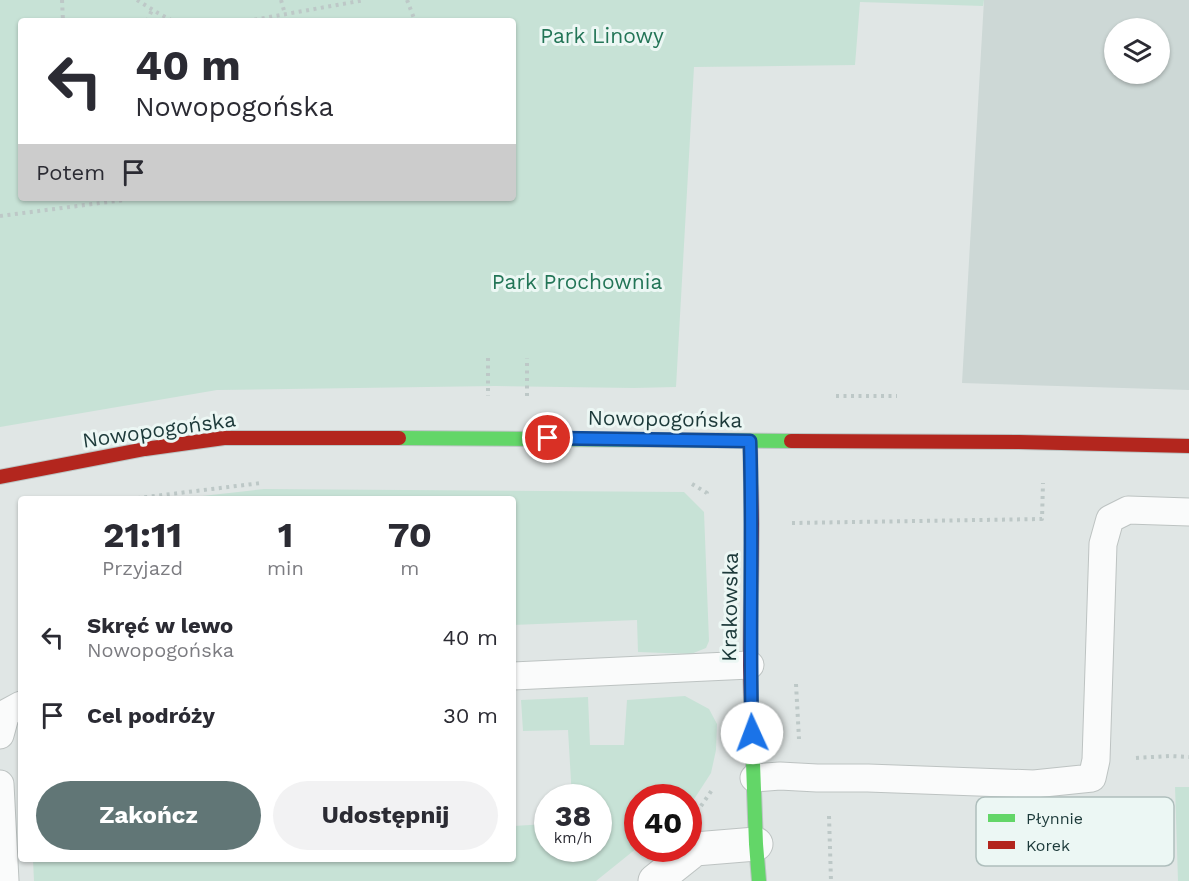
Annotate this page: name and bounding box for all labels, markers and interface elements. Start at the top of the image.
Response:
map controls [1104,18,1170,84]
button: layers [1104,18,1170,84]
park label: Park Linowy [540,23,664,48]
text: 40 m [135,41,241,90]
icon: left [36,42,114,120]
text: Nowopogońska [135,91,334,123]
icon: arrive [117,156,150,189]
text: Potem [36,160,105,185]
park label: Park Prochownia [492,269,662,294]
street label: Nowopogońska [588,405,743,432]
street label: Nowopogońska [81,406,237,453]
pin [522,412,573,463]
icon: arrive [531,421,564,454]
text: 21:11 [103,514,182,556]
text: 1 [278,514,293,556]
text: 70 [388,514,432,556]
street label: Krakowska [716,552,743,662]
text: Przyjazd [102,556,183,580]
text: min [267,556,304,580]
text: m [400,556,419,580]
text: Skręć w lewo [87,613,233,638]
icon: left [36,621,69,654]
text: 40 m [442,625,498,650]
text: Nowopogońska [87,638,234,662]
icon: arrive [36,699,69,732]
position arrow [720,701,784,765]
text: Cel podróży [87,703,215,728]
text: 30 m [443,703,498,728]
button: Zakończ [36,781,261,850]
button: Udostępnij [273,781,498,850]
speed limit sign: 40 [624,784,702,862]
legend [976,797,1174,866]
text: 38 [555,798,591,833]
text: Płynnie [1026,809,1083,828]
text: km/h [554,829,592,847]
text: Korek [1026,836,1070,855]

